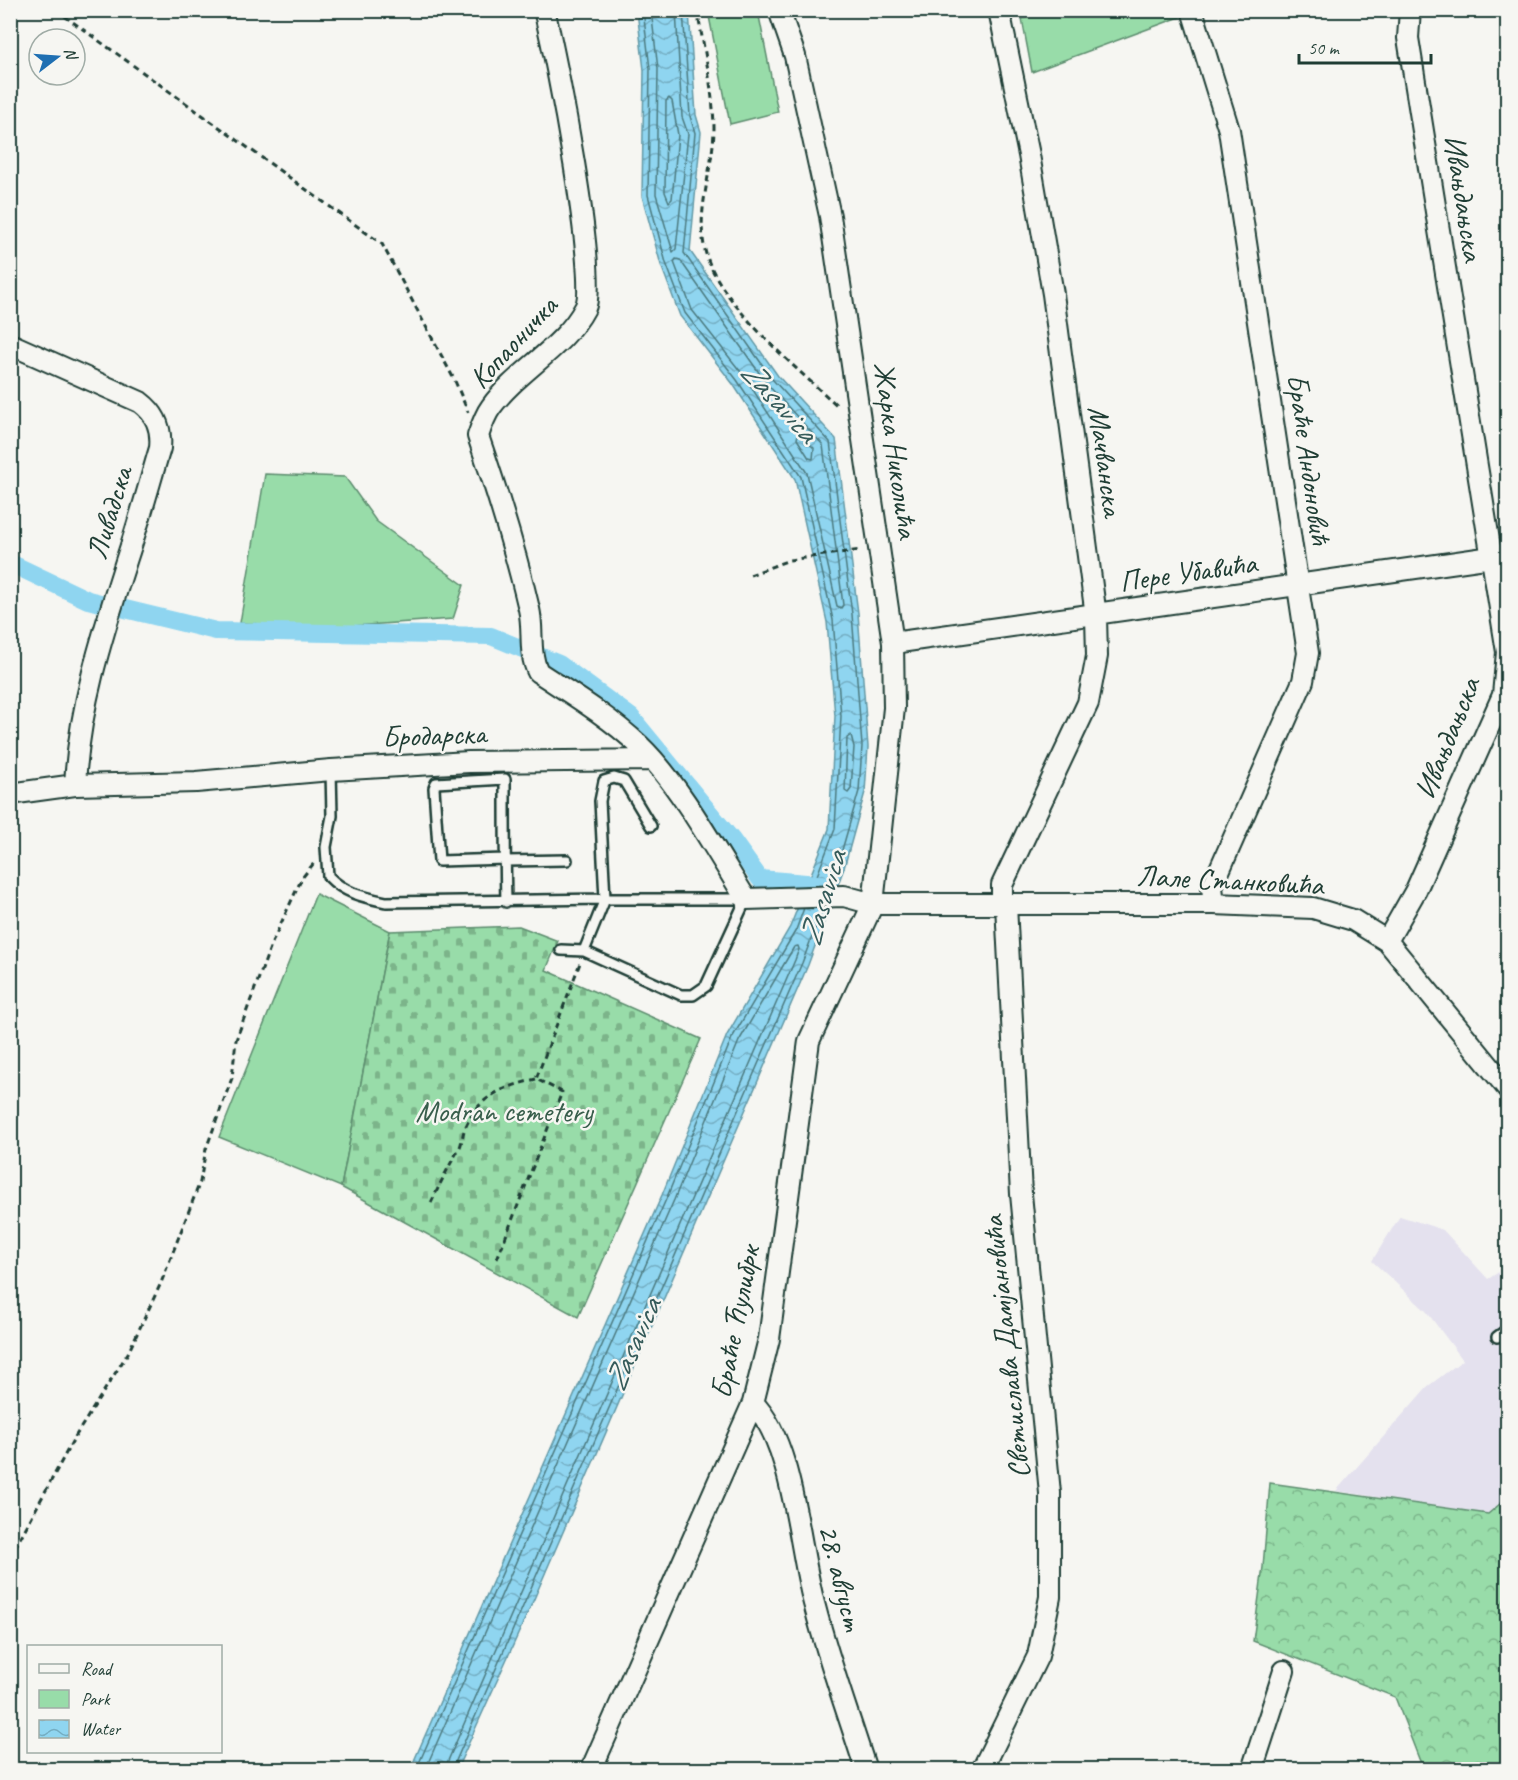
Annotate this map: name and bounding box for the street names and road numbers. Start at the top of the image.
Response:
street label: Ивањдањска [1435,132,1493,266]
street label: Копаоничка [460,286,567,396]
street label: Жарка Николића [865,359,927,543]
street label: Браће Андоновић [1278,371,1340,549]
street label: Мачванска [1079,403,1133,521]
street label: Ливадска [77,460,142,564]
street label: Пере Убавића [1117,543,1261,600]
street label: Ивањдањска [1405,670,1489,804]
street label: Бродарска [381,714,489,756]
street label: Лале Станковића [1136,856,1326,904]
street label: Светислава Дамјановића [973,1212,1039,1480]
street label: Браће Ћулибрк [702,1240,769,1401]
street label: 28. август [810,1520,873,1636]

